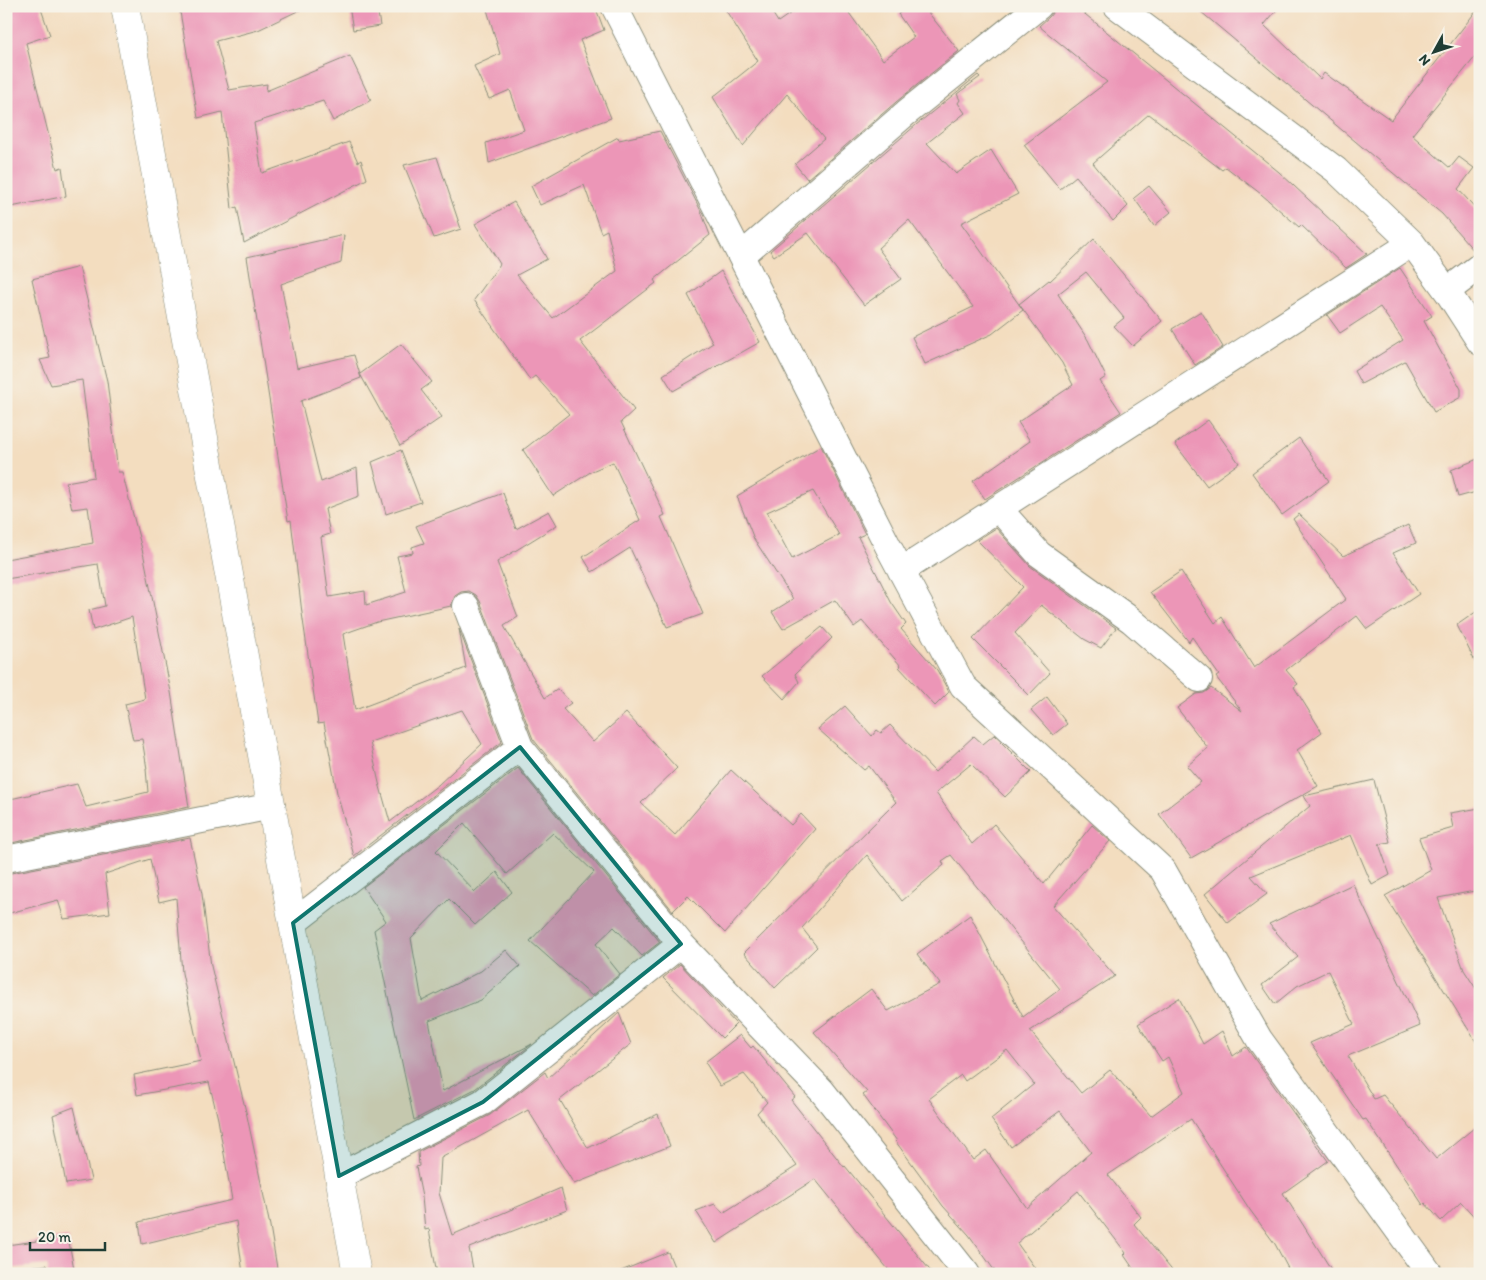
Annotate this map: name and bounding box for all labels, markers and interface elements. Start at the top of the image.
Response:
north arrow [1408,28,1458,78]
text: N [1415,51,1434,69]
scale bar [30,1220,105,1252]
text: 20 m [38,1228,72,1246]

